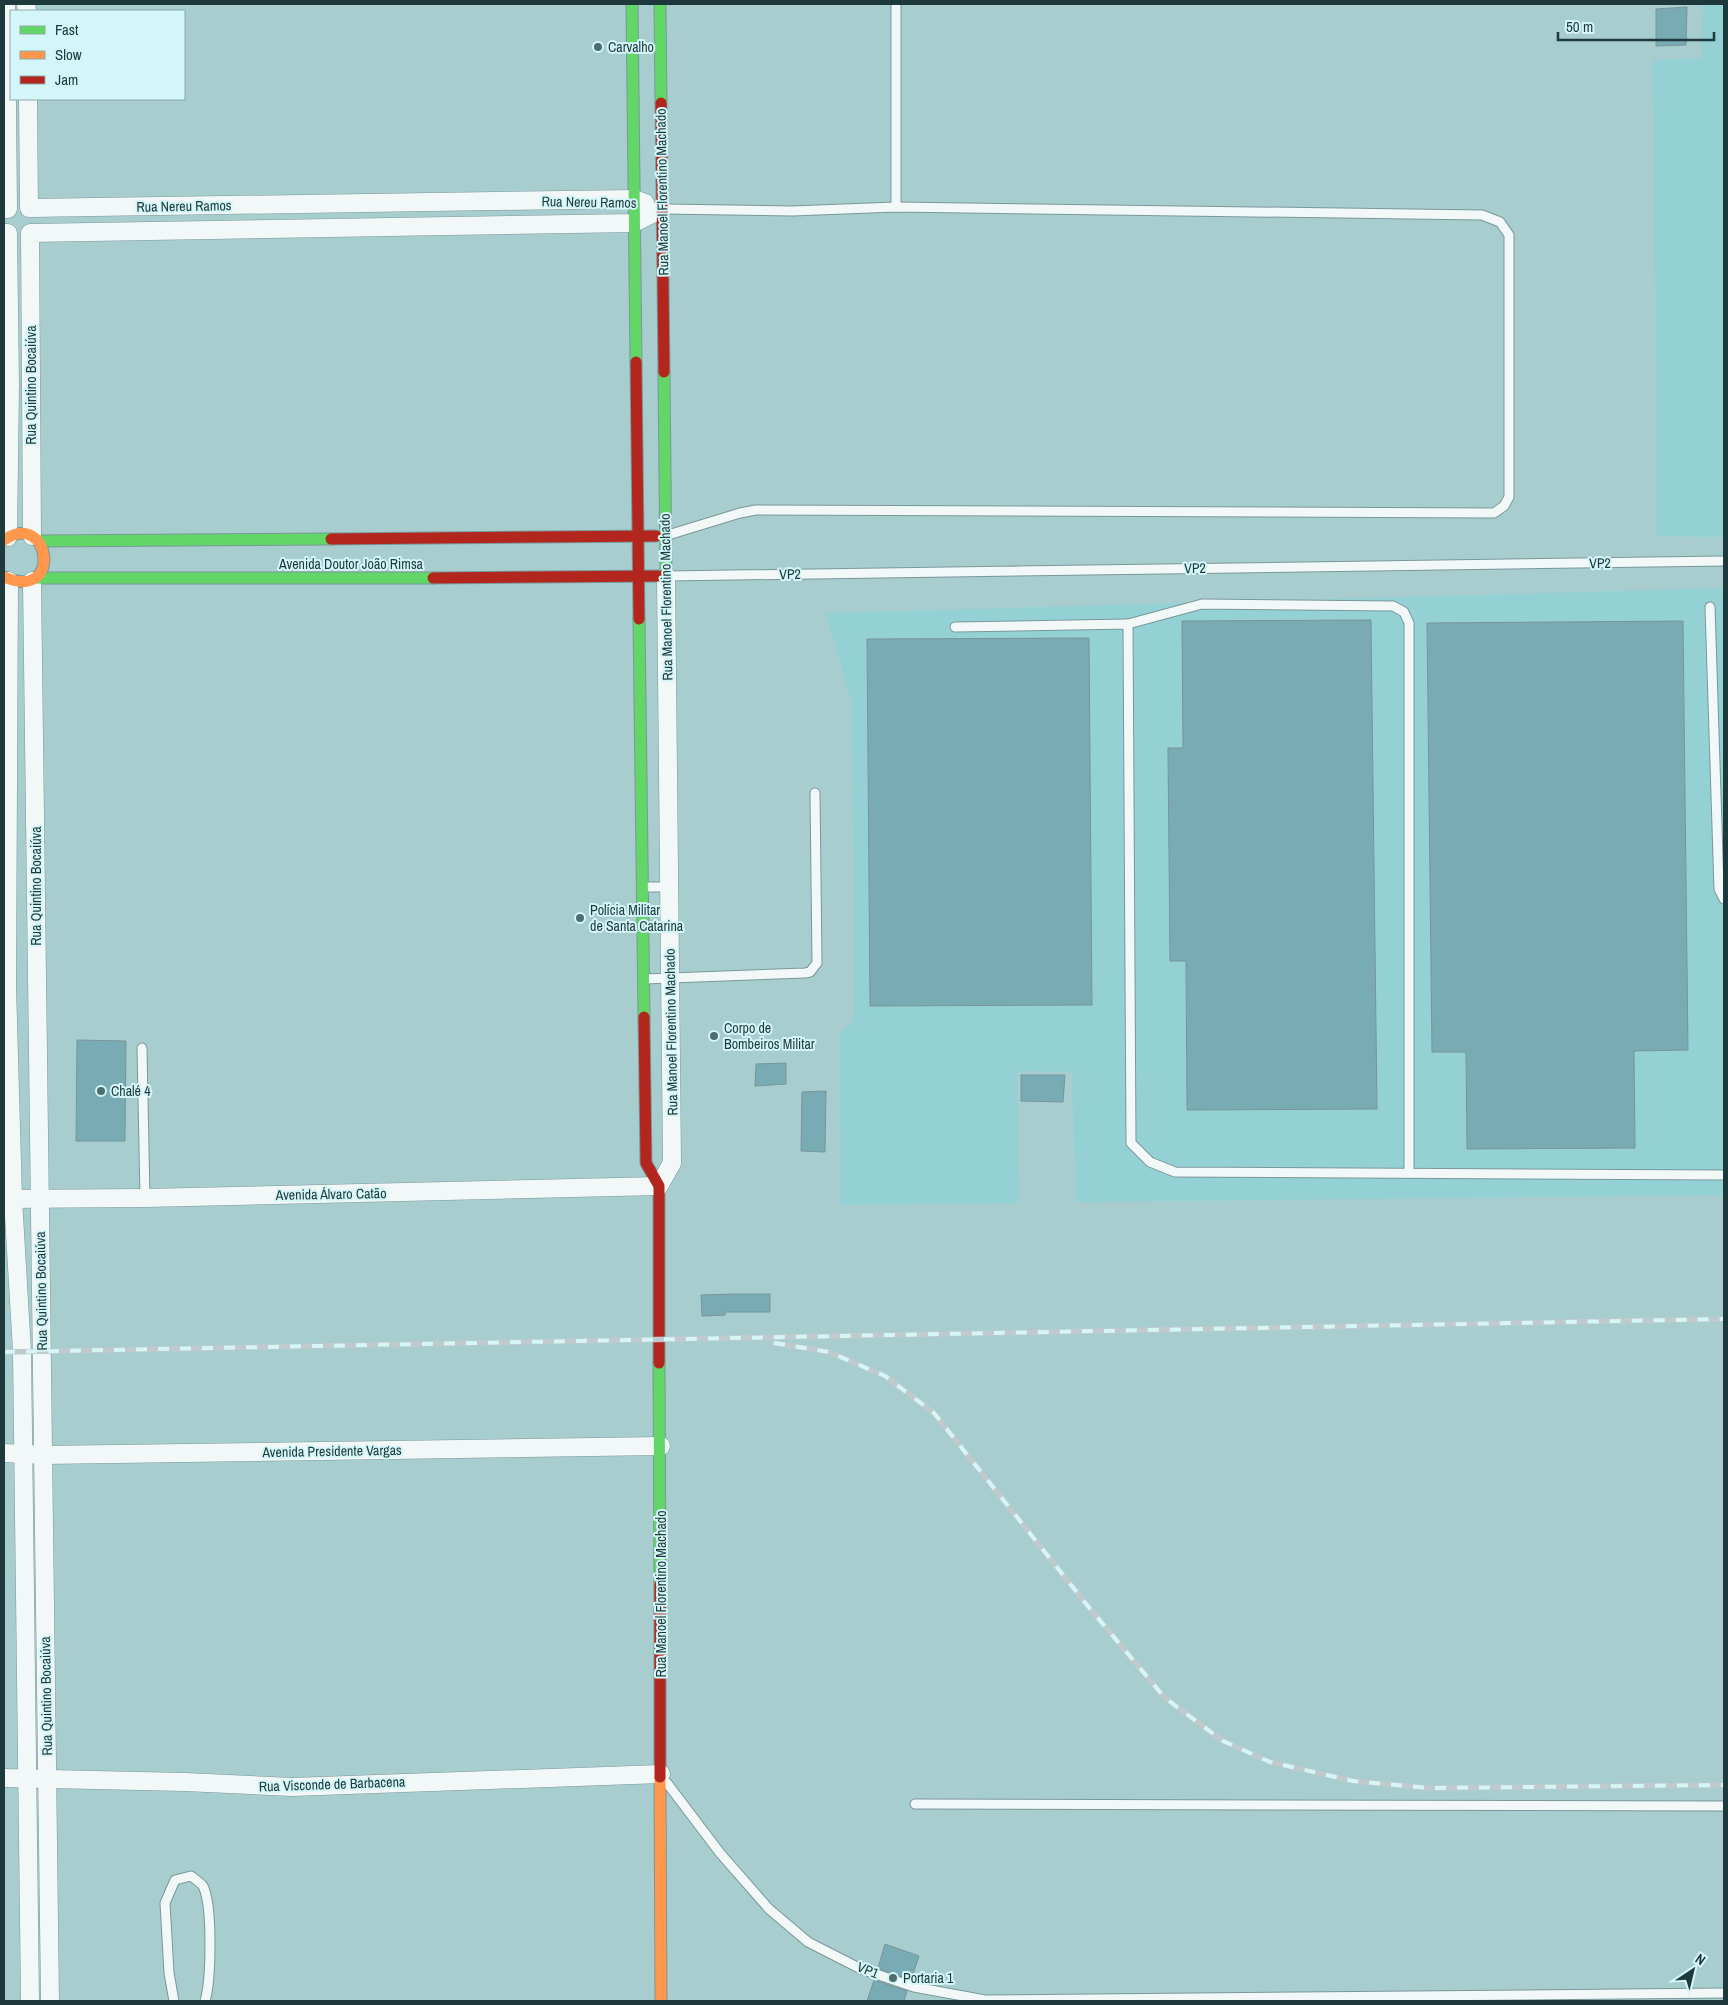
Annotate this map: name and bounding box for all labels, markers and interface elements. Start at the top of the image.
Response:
legend [10,10,185,100]
scale bar [1558,10,1714,42]
text: 50 m [1566,16,1593,37]
text: Fast [55,19,79,40]
place label: Carvalho [608,38,654,56]
marker: Carvalho [592,41,604,53]
text: Slow [55,44,82,65]
text: Jam [55,69,78,90]
street label: Rua Manoel Florentino Machado [652,108,672,276]
street label: Rua Nereu Ramos [541,192,637,212]
street label: Rua Nereu Ramos [136,196,232,216]
street label: Rua Quintino Bocaiúva [22,325,40,445]
street label: Rua Manoel Florentino Machado [656,513,676,681]
street label: VP2 [1589,554,1611,572]
street label: Avenida Doutor João Rimsa [278,555,424,573]
street label: VP2 [1184,559,1206,577]
street label: VP2 [779,565,801,583]
street label: Rua Quintino Bocaiúva [27,826,45,946]
place label: Polícia Militar de Santa Catarina [590,901,684,935]
marker: Polícia Militar de Santa Catarina [574,912,586,924]
street label: Rua Manoel Florentino Machado [661,948,681,1116]
place label: Corpo de Bombeiros Militar [724,1019,815,1053]
marker: Corpo de Bombeiros Militar [708,1030,720,1042]
place label: Chalé 4 [111,1082,151,1100]
marker: Chalé 4 [95,1085,107,1097]
street label: Avenida Álvaro Catão [274,1184,387,1204]
street label: Rua Quintino Bocaiúva [31,1231,51,1351]
street label: Avenida Presidente Vargas [261,1441,402,1461]
street label: Rua Manoel Florentino Machado [652,1510,670,1678]
street label: Rua Quintino Bocaiúva [36,1636,56,1756]
street label: Rua Visconde de Barbacena [258,1772,406,1796]
north arrow [1668,1945,1718,1995]
text: N [1692,1950,1709,1969]
street label: VP1 [855,1958,882,1983]
place label: Portaria 1 [903,1969,954,1987]
marker: Portaria 1 [887,1972,899,1984]

